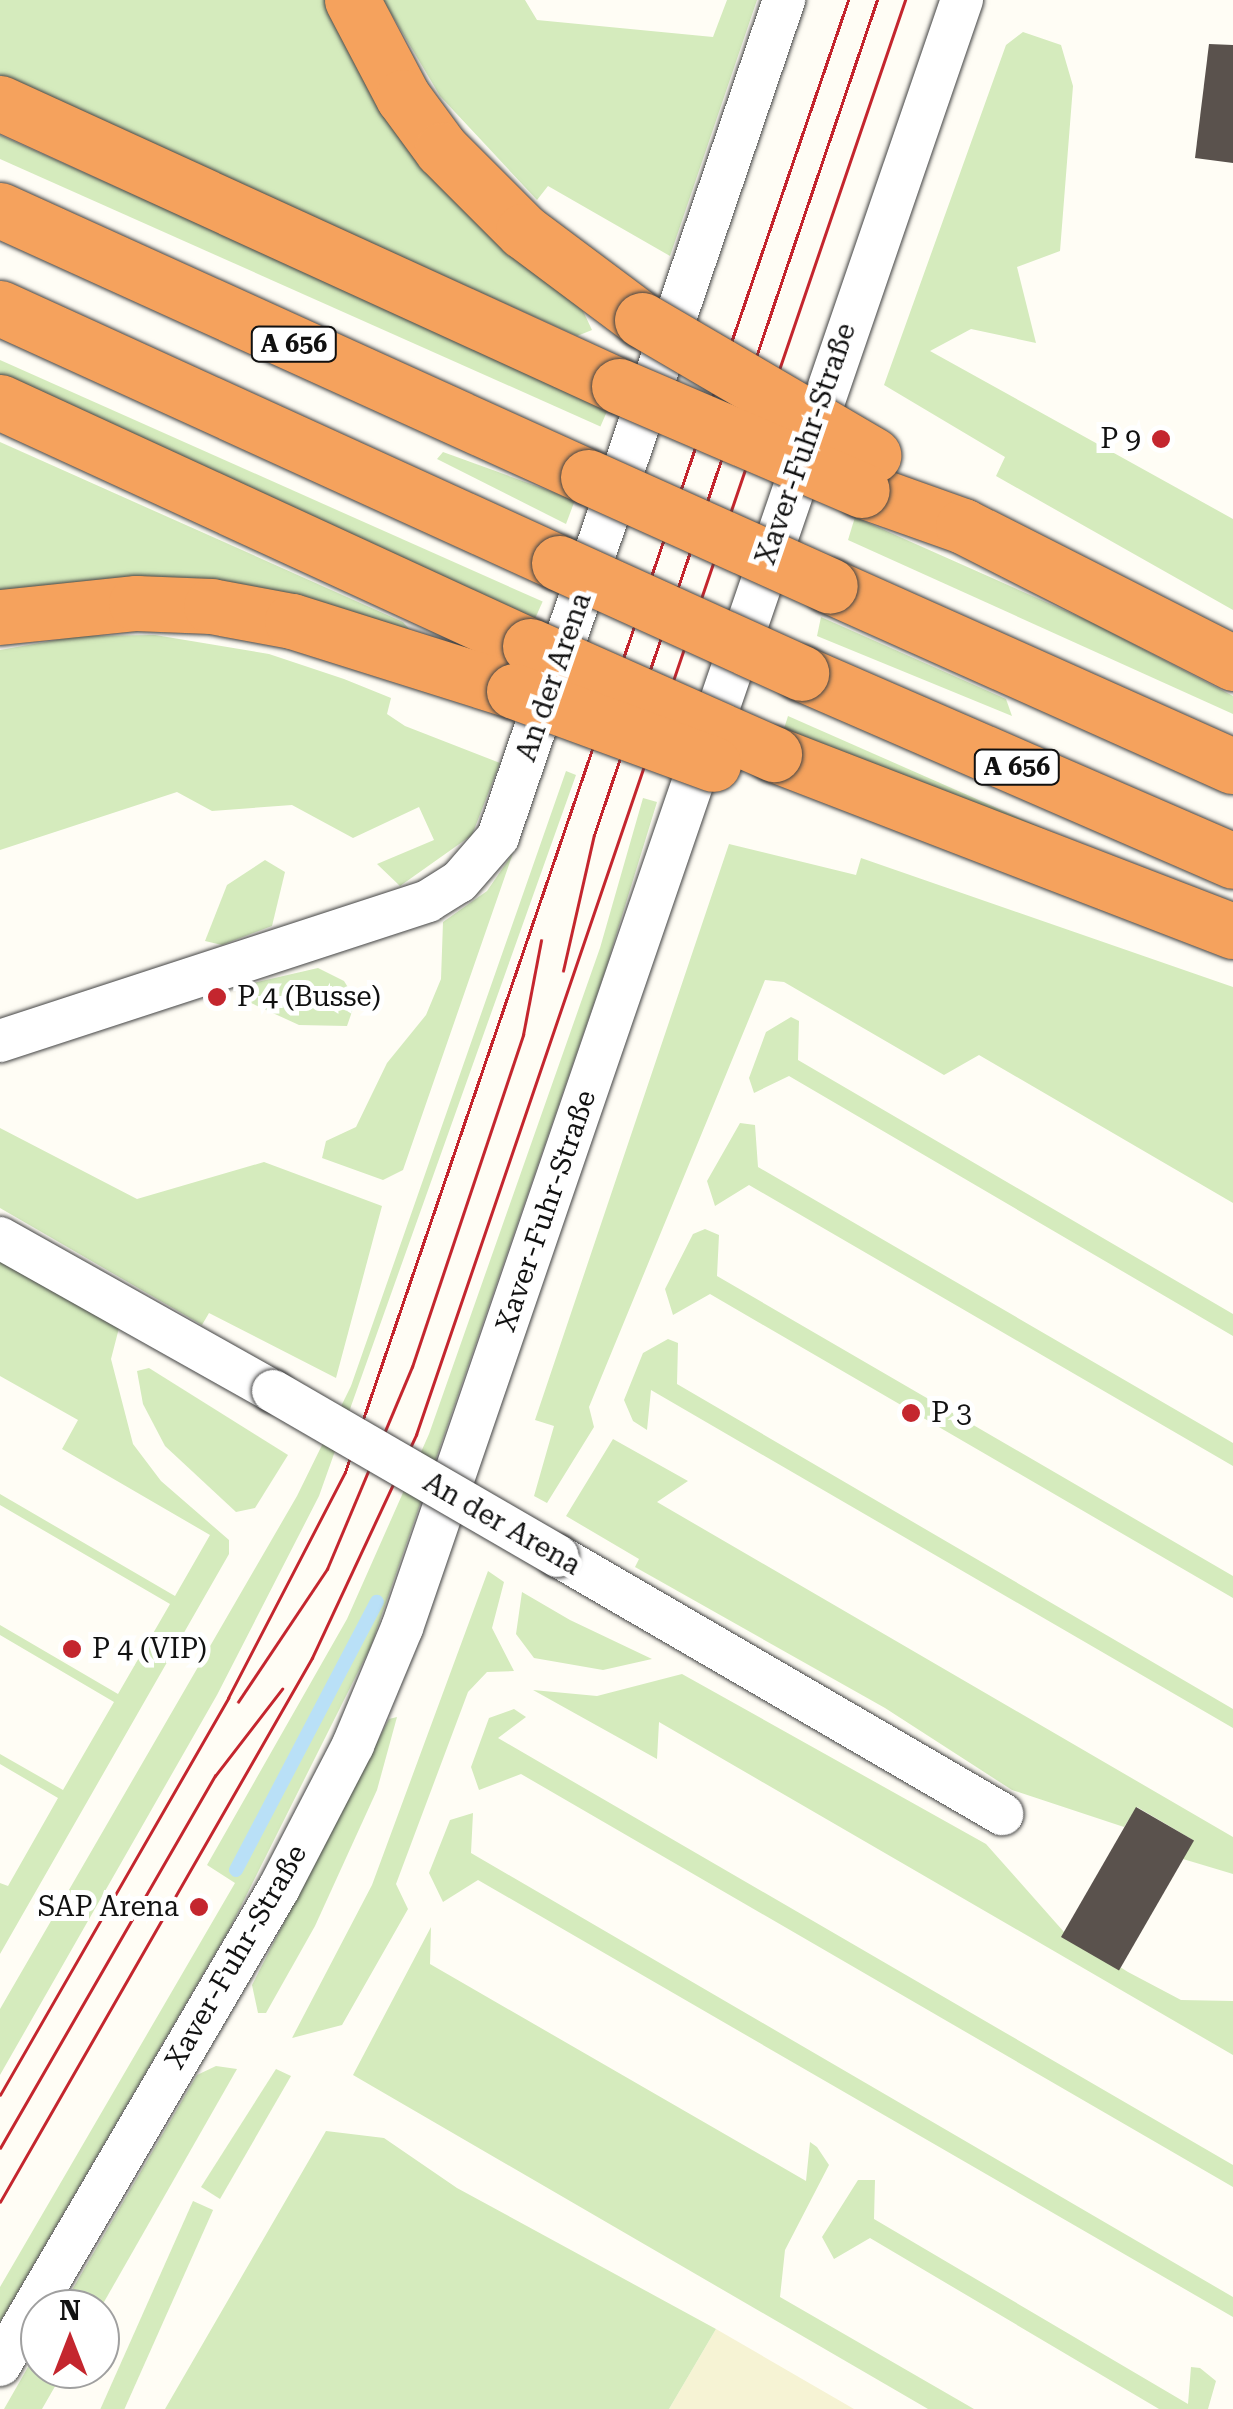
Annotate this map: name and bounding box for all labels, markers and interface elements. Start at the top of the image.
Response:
street label: Xaver-Fuhr-Straße [749,319,863,569]
road number: A 656 [249,324,339,364]
place label: P 9 [1100,422,1141,456]
marker: P 9 [1150,428,1172,450]
street label: An der Arena [509,588,599,766]
road number: A 656 [972,747,1062,787]
place label: P 4 (Busse) [237,980,381,1014]
marker: P 4 (Busse) [206,986,228,1008]
street label: Xaver-Fuhr-Straße [489,1086,603,1336]
place label: P 3 [931,1396,972,1430]
marker: P 3 [900,1402,922,1424]
street label: An der Arena [417,1465,587,1583]
place label: P 4 (VIP) [92,1632,207,1666]
marker: P 4 (VIP) [61,1638,83,1660]
street label: Xaver-Fuhr-Straße [158,1839,314,2075]
place label: SAP Arena [38,1890,179,1924]
marker: SAP Arena [188,1896,210,1918]
north arrow [20,2289,120,2389]
text: N [59,2294,81,2327]

